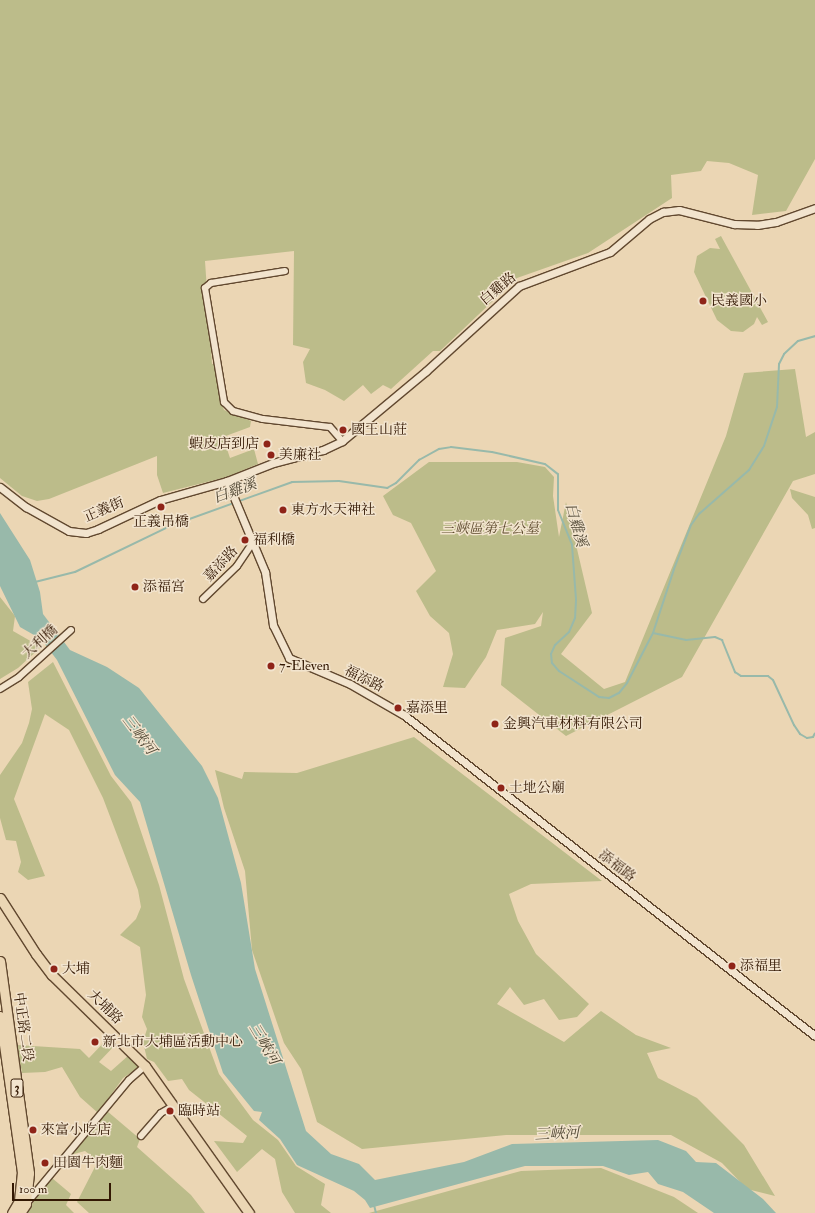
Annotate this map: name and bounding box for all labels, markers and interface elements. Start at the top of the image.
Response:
street label: 白雞路 [477,269,519,309]
place label: 民義國小 [711,293,767,309]
marker: 民義國小 [698,296,708,306]
place label: 國王山莊 [351,422,407,438]
marker: 國王山莊 [338,425,348,435]
place label: 蝦皮店到店 [189,436,259,452]
marker: 蝦皮店到店 [262,439,272,449]
place label: 美廉社 [279,447,321,463]
marker: 美廉社 [266,450,276,460]
water label: 白雞溪 [211,475,259,507]
street label: 正義街 [81,494,127,526]
water label: 白雞溪 [561,501,591,549]
marker: 正義吊橋 [156,502,166,512]
place label: 東方水天神社 [291,502,375,518]
marker: 東方水天神社 [278,505,288,515]
place label: 正義吊橋 [133,514,189,530]
park label: 三峽區第七公墓 [441,521,539,537]
place label: 福利橋 [253,532,295,548]
marker: 福利橋 [240,535,250,545]
street label: 嘉添路 [201,543,241,585]
place label: 添福宮 [143,579,185,595]
marker: 添福宮 [130,582,140,592]
street label: 大利橋 [19,622,61,662]
place label: 7-Eleven [279,658,330,674]
marker: 7-Eleven [266,661,276,671]
street label: 福添路 [341,662,387,696]
place label: 嘉添里 [406,700,448,716]
marker: 嘉添里 [393,703,403,713]
water label: 三峽河 [118,712,160,758]
place label: 金興汽車材料有限公司 [503,716,643,732]
marker: 金興汽車材料有限公司 [490,719,500,729]
place label: 土地公廟 [509,780,565,796]
marker: 土地公廟 [496,783,506,793]
street label: 添福路 [595,846,639,886]
place label: 添福里 [740,958,782,974]
place label: 大埔 [62,961,90,977]
marker: 添福里 [727,961,737,971]
marker: 大埔 [49,964,59,974]
street label: 大埔路 [84,986,126,1028]
street label: 中正路二段 [10,991,36,1063]
water label: 三峽河 [245,1020,283,1068]
place label: 新北市大埔區活動中心 [103,1034,243,1050]
marker: 新北市大埔區活動中心 [90,1037,100,1047]
road number: 3 [10,1077,24,1099]
place label: 臨時站 [178,1103,220,1119]
marker: 臨時站 [165,1106,175,1116]
place label: 來富小吃店 [41,1122,111,1138]
water label: 三峽河 [534,1124,580,1144]
marker: 來富小吃店 [28,1125,38,1135]
place label: 田園牛肉麵 [53,1155,123,1171]
marker: 田園牛肉麵 [40,1158,50,1168]
scale bar [14,1175,113,1201]
text: 100 m [19,1182,47,1197]

